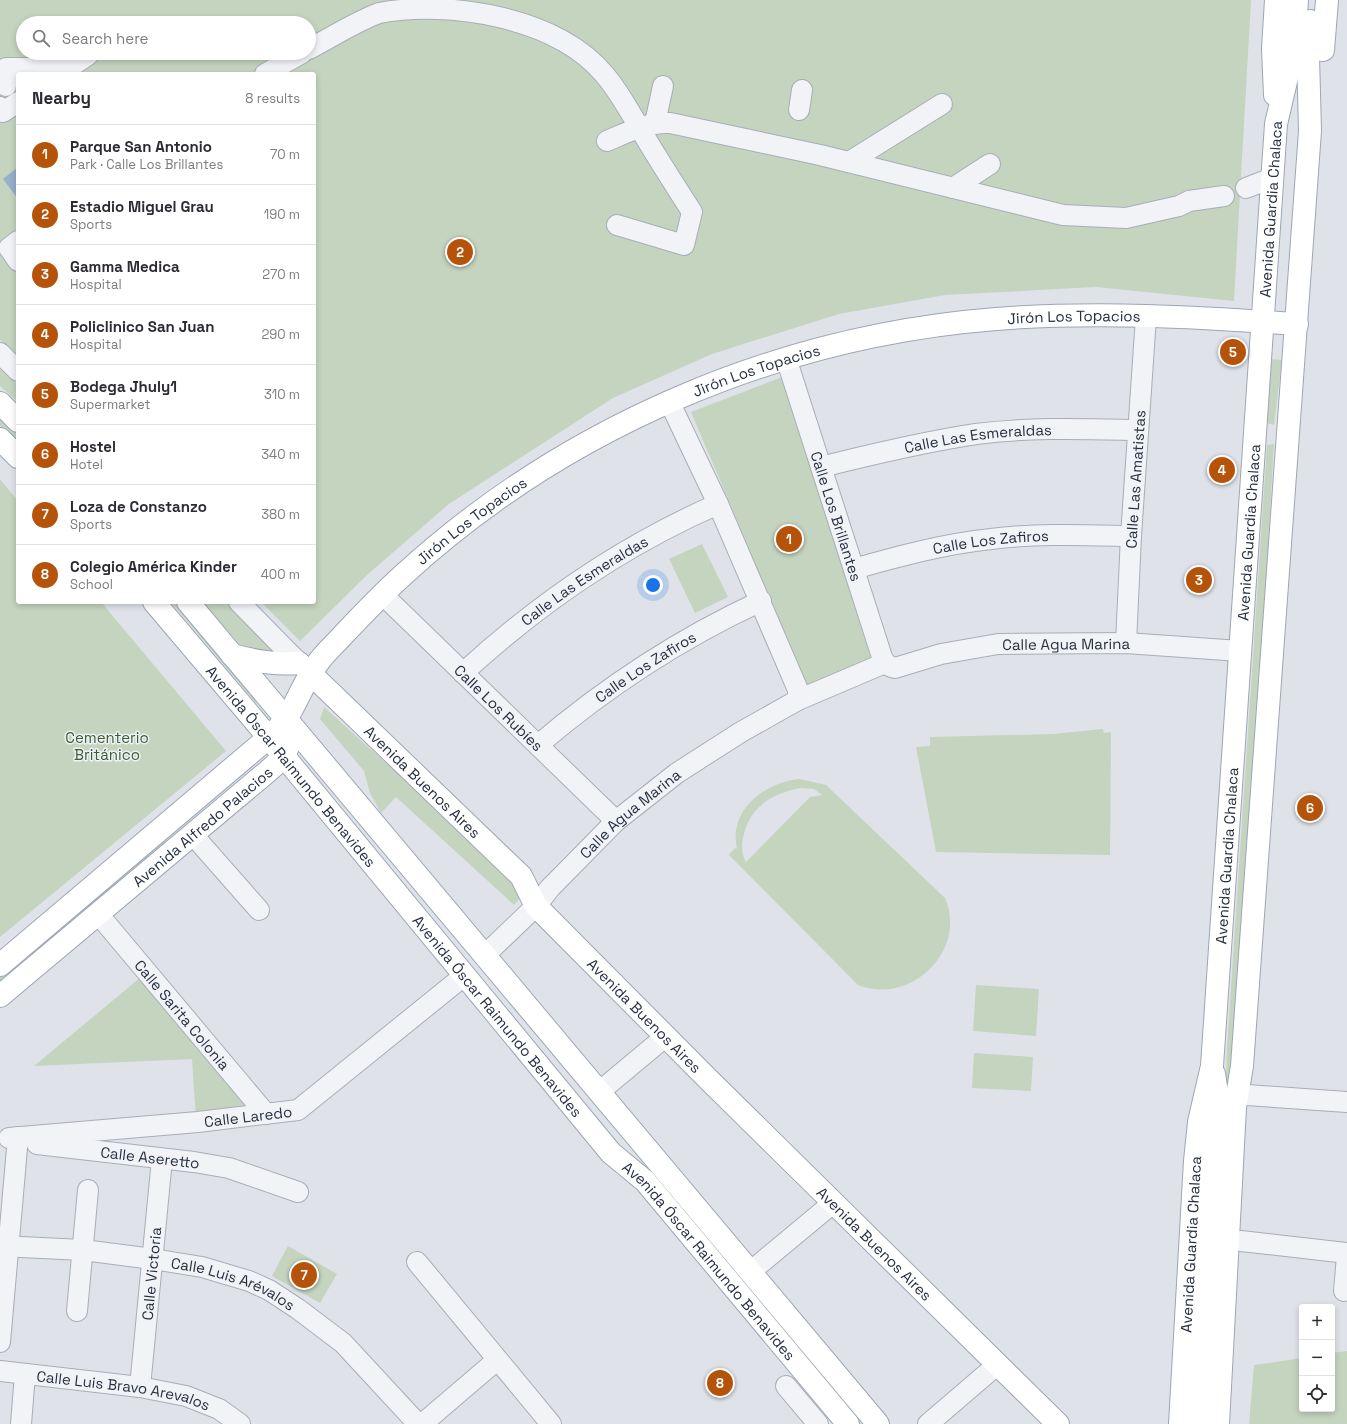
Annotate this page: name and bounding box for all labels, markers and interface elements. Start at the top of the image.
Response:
search box [16,16,316,60]
icon: search [30,27,52,49]
text: Search here [62,29,148,48]
text: Nearby [32,87,91,109]
text: 8 results [245,90,300,107]
street label: Avenida Guardia Chalaca [1255,120,1286,298]
text: Parque San Antonio [70,137,212,156]
text: 1 [42,146,48,163]
text: 70 m [270,146,300,163]
text: Park · Calle Los Brillantes [70,156,223,173]
text: Estadio Miguel Grau [70,197,214,216]
text: 2 [41,206,49,223]
text: 190 m [264,206,300,223]
text: Sports [70,216,112,233]
pin: 2 [447,237,473,267]
text: Gamma Medica [70,257,180,276]
text: 3 [41,266,49,283]
text: 270 m [262,266,300,283]
text: Hospital [70,276,122,293]
street label: Jirón Los Topacios [1006,306,1141,328]
text: Policlinico San Juan [70,317,214,336]
text: 4 [41,326,49,343]
text: 290 m [261,326,300,343]
text: Hospital [70,336,122,353]
pin: 5 [1220,337,1246,367]
street label: Jirón Los Topacios [689,340,822,401]
text: Bodega Jhuly1 [70,377,177,396]
text: 5 [41,386,49,403]
text: 310 m [264,386,300,403]
text: Supermarket [70,396,151,413]
street label: Calle Las Amatistas [1121,409,1149,549]
street label: Calle Las Esmeraldas [902,420,1052,457]
text: Hostel [70,437,116,456]
street label: Avenida Guardia Chalaca [1233,443,1264,621]
text: 6 [41,446,49,463]
text: 340 m [261,446,300,463]
street label: Calle Los Brillantes [807,449,867,583]
pin: 4 [1209,455,1235,485]
text: Hotel [70,456,103,473]
street label: Jirón Los Topacios [412,472,530,568]
text: Loza de Constanzo [70,497,207,516]
text: 7 [41,506,49,523]
text: 380 m [261,506,300,523]
text: Sports [70,516,112,533]
pin: 1 [776,524,802,554]
street label: Calle Los Zafiros [931,526,1049,558]
street label: Calle Las Esmeraldas [517,531,651,629]
text: Colegio América Kinder [70,557,237,576]
pin: 3 [1186,565,1212,595]
text: 8 [41,566,49,583]
text: 400 m [261,566,300,583]
your location [643,575,663,595]
text: School [70,576,113,593]
street label: Calle Los Zafiros [591,627,699,706]
street label: Calle Agua Marina [1002,633,1131,653]
street label: Calle Los Rubíes [451,660,547,755]
street label: Avenida Óscar Raimundo Benavides [202,661,381,871]
street label: Avenida Buenos Aires [361,721,485,842]
park label: Cementerio Británico [65,728,149,764]
street label: Avenida Alfredo Palacios [128,762,276,891]
street label: Calle Agua Marina [575,764,684,862]
street label: Avenida Guardia Chalaca [1211,766,1242,945]
pin: 6 [1297,793,1323,823]
street label: Avenida Óscar Raimundo Benavides [409,911,587,1121]
street label: Avenida Buenos Aires [584,954,706,1077]
street label: Calle Sarita Colonia [131,955,235,1074]
street label: Calle Laredo [203,1101,293,1131]
street label: Calle Aseretto [100,1142,201,1172]
street label: Avenida Guardia Chalaca [1176,1155,1205,1333]
street label: Avenida Óscar Raimundo Benavides [619,1157,800,1364]
street label: Avenida Buenos Aires [813,1182,936,1304]
street label: Calle Victoria [137,1226,165,1321]
street label: Calle Luis Arévalos [170,1253,299,1314]
pin: 7 [291,1260,317,1290]
map controls [1299,1304,1335,1412]
button: + [1299,1304,1335,1340]
button: − [1299,1340,1335,1376]
street label: Calle Luis Bravo Arevalos [36,1366,213,1414]
pin: 8 [707,1368,733,1398]
button: locate [1299,1376,1335,1412]

